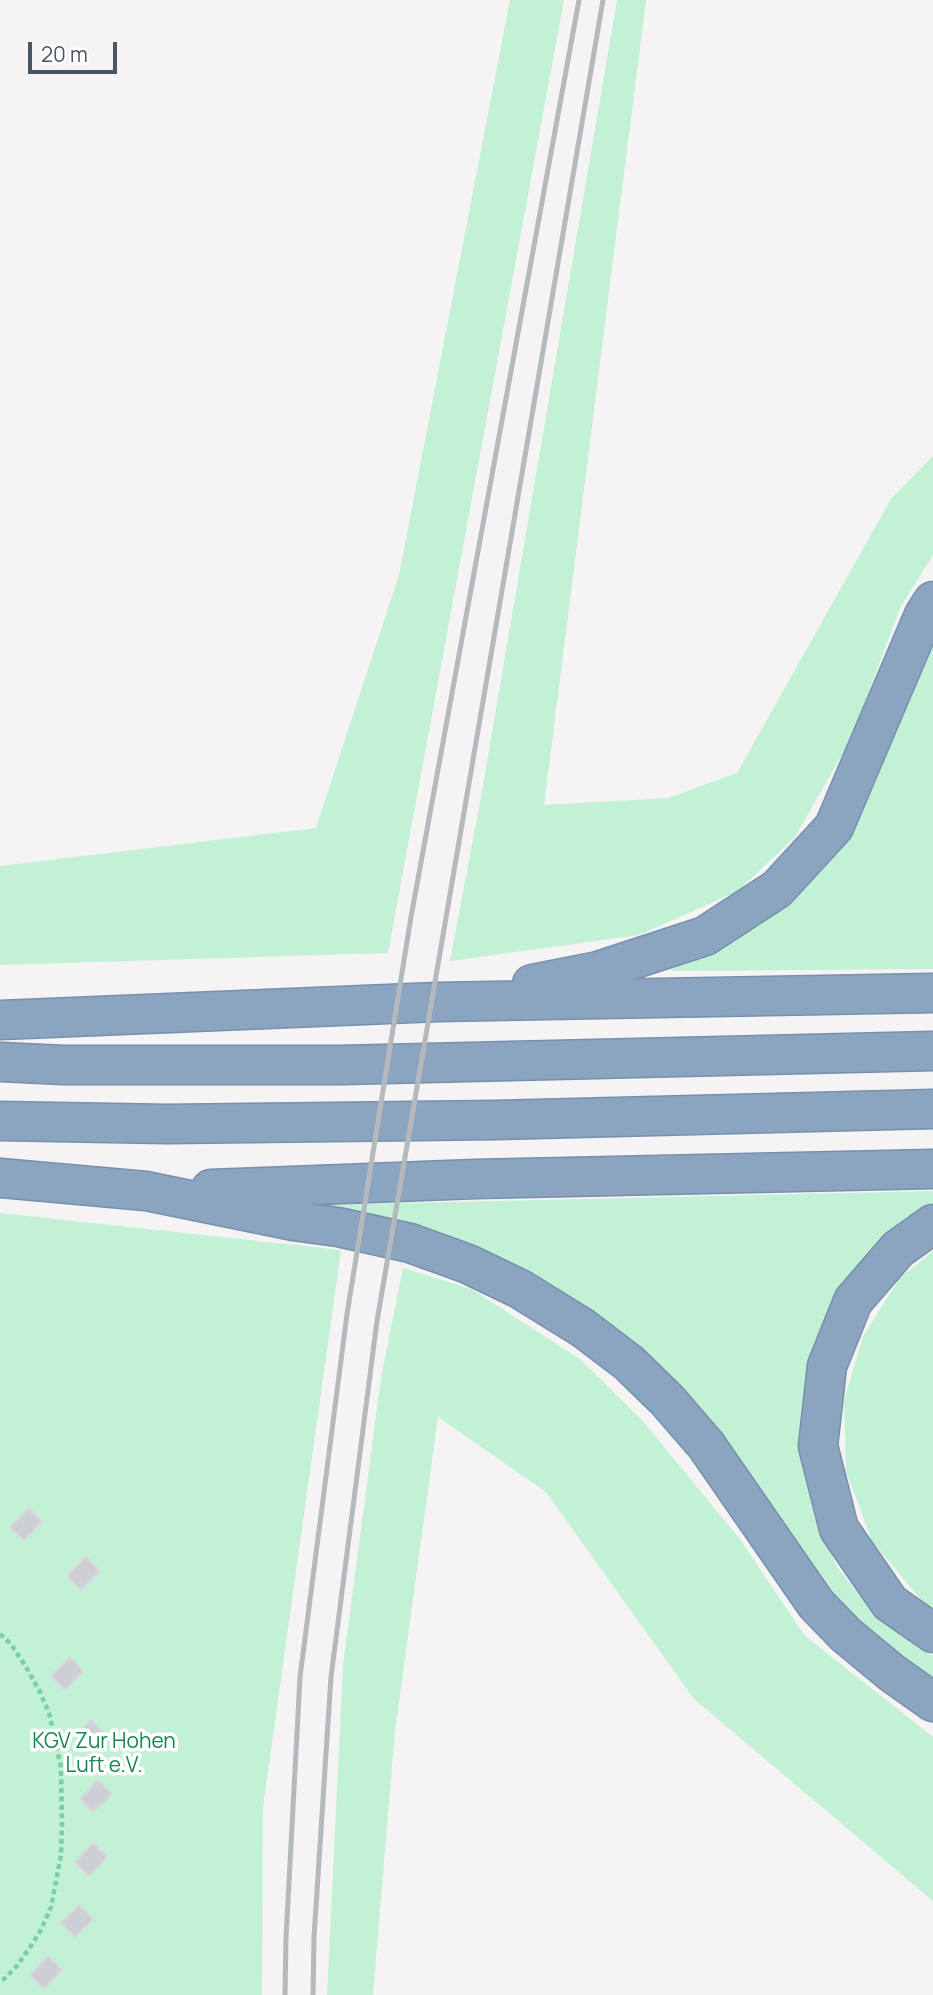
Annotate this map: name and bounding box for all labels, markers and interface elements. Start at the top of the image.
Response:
scale bar [32,28,121,72]
text: 20 m [41,40,88,68]
park label: KGV Zur Hohen Luft e.V. [32,1729,176,1779]

